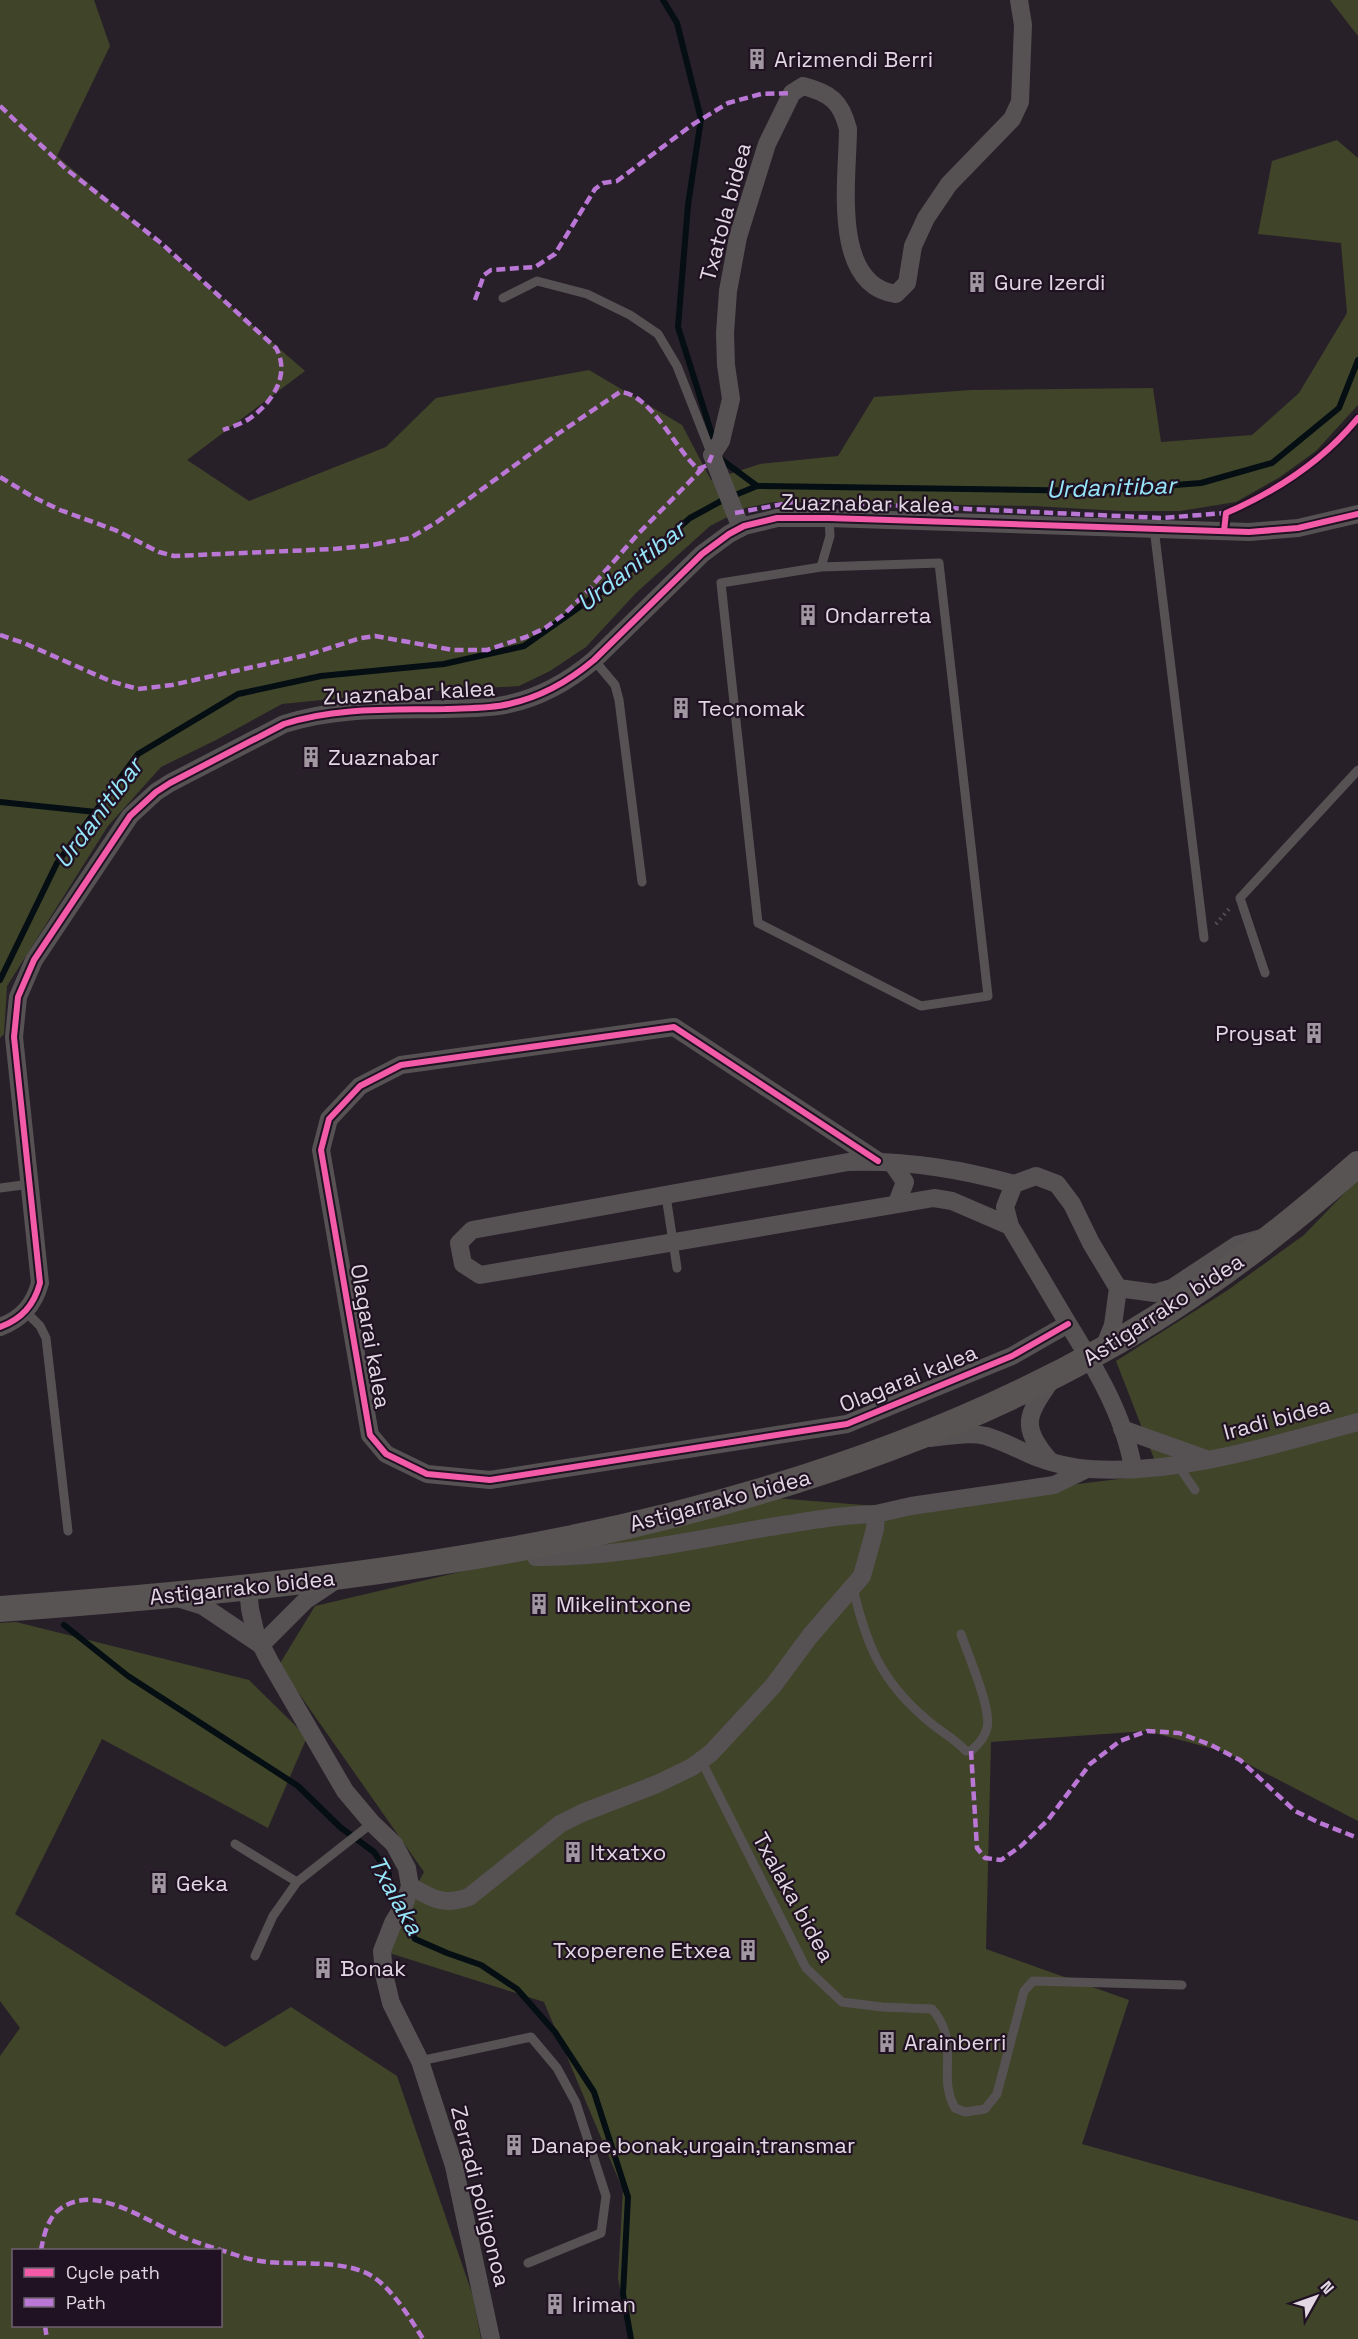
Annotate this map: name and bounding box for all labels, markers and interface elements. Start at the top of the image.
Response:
place label: Arizmendi Berri [774,45,933,73]
building icon: Arizmendi Berri [745,47,769,71]
street label: Txatola bidea [693,139,757,284]
place label: Gure Izerdi [994,268,1105,296]
building icon: Gure Izerdi [965,270,989,294]
water label: Urdanitibar [1046,469,1179,505]
street label: Zuaznabar kalea [781,487,954,519]
water label: Urdanitibar [570,512,694,618]
place label: Ondarreta [825,601,932,629]
building icon: Ondarreta [796,603,820,627]
street label: Zuaznabar kalea [322,673,496,710]
place label: Tecnomak [698,694,806,722]
building icon: Tecnomak [669,696,693,720]
place label: Zuaznabar [328,743,439,771]
building icon: Zuaznabar [299,745,323,769]
water label: Urdanitibar [47,750,151,874]
place label: Proysat [1215,1019,1297,1047]
building icon: Proysat [1302,1021,1326,1045]
street label: Astigarrako bidea [1077,1246,1249,1371]
street label: Olagarai kalea [345,1262,398,1411]
street label: Olagarai kalea [835,1338,981,1418]
street label: Iradi bidea [1220,1390,1334,1446]
street label: Astigarrako bidea [626,1462,814,1538]
street label: Astigarrako bidea [148,1563,336,1611]
place label: Mikelintxone [556,1590,691,1618]
building icon: Mikelintxone [527,1592,551,1616]
street label: Txalaka bidea [747,1827,841,1967]
place label: Itxatxo [590,1838,666,1866]
building icon: Itxatxo [561,1840,585,1864]
water label: Txalaka [362,1850,431,1940]
place label: Geka [176,1869,228,1897]
building icon: Geka [147,1871,171,1895]
place label: Txoperene Etxea [553,1936,731,1964]
building icon: Txoperene Etxea [736,1938,760,1962]
place label: Bonak [340,1954,406,1982]
building icon: Bonak [311,1956,335,1980]
place label: Arainberri [904,2028,1006,2056]
building icon: Arainberri [875,2030,899,2054]
street label: Zerradi poligonoa [445,2103,517,2290]
place label: Danape,bonak,urgain,transmar [531,2131,855,2159]
building icon: Danape,bonak,urgain,transmar [502,2133,526,2157]
legend [12,2249,222,2327]
text: Cycle path [66,2261,160,2284]
north arrow [1286,2267,1346,2327]
text: N [1316,2277,1339,2299]
place label: Iriman [572,2290,636,2318]
text: Path [66,2291,106,2314]
building icon: Iriman [543,2292,567,2316]

